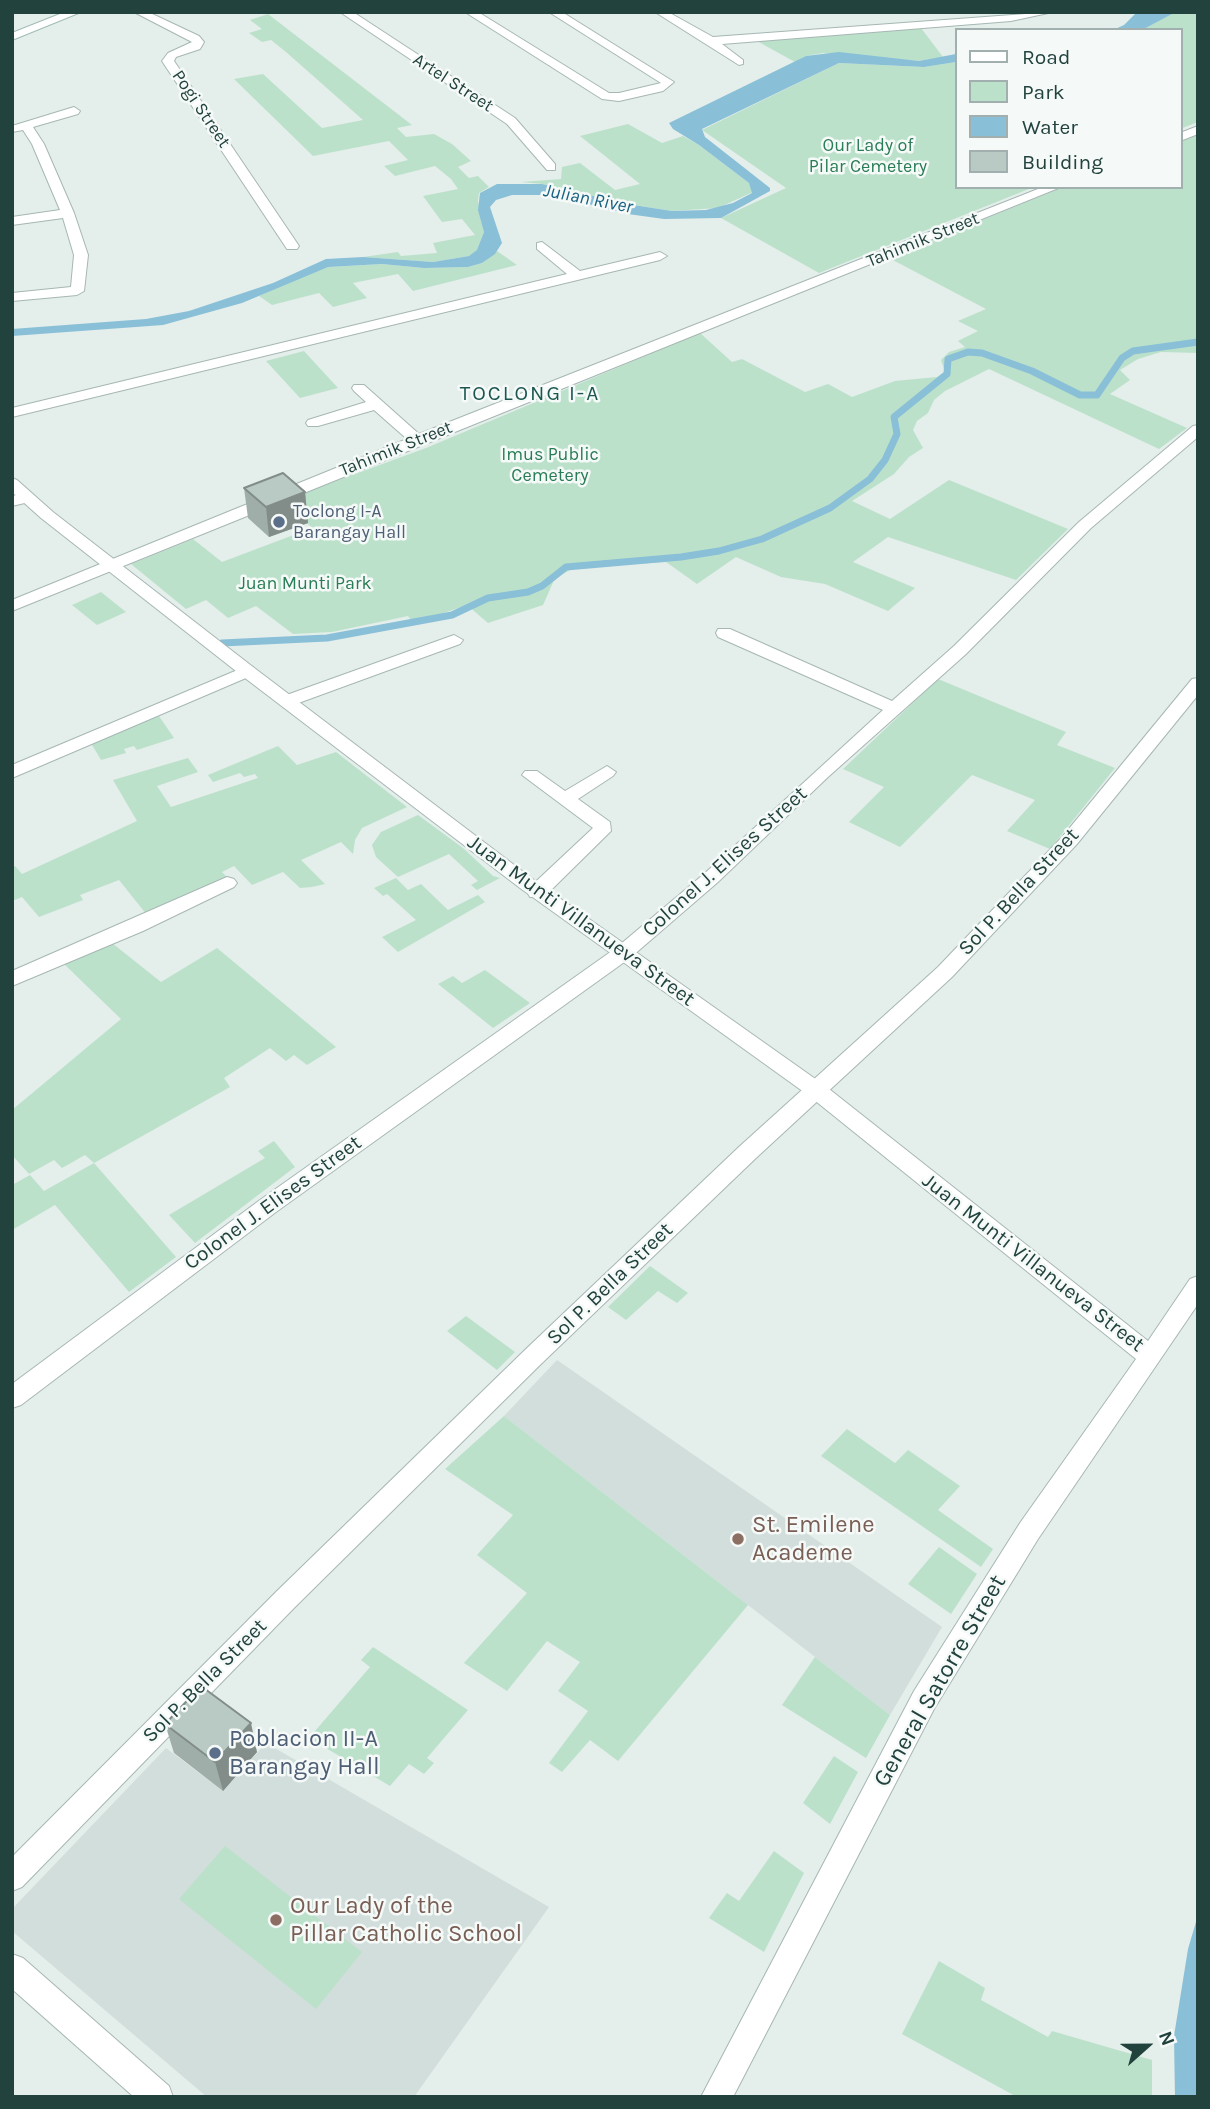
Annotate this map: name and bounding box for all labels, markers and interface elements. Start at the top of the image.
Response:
legend [954,28,1182,189]
text: Road [1022,45,1070,69]
street label: Artel Street [409,49,497,117]
street label: Pogi Street [167,66,235,152]
text: Park [1022,80,1065,104]
text: Water [1022,115,1078,139]
park label: Our Lady of Pilar Cemetery [809,135,927,178]
text: Building [1022,150,1103,174]
water label: Julian River [541,179,635,219]
street label: Tahimik Street [864,208,982,272]
district label: TOCLONG I-A [461,381,599,407]
street label: Tahimik Street [337,417,455,481]
park label: Imus Public Cemetery [501,444,599,486]
place label: Toclong I-A Barangay Hall [293,501,406,544]
marker: Toclong I-A Barangay Hall [271,514,287,530]
park label: Juan Munti Park [238,573,372,595]
street label: Colonel J. Elises Street [638,781,812,943]
street label: Sol P. Bella Street [953,823,1085,961]
street label: Juan Munti Villanueva Street [462,830,700,1012]
street label: Colonel J. Elises Street [180,1130,366,1276]
street label: Juan Munti Villanueva Street [917,1168,1149,1358]
street label: Sol P. Bella Street [542,1218,678,1350]
place label: St. Emilene Academe [752,1511,874,1567]
marker: St. Emilene Academe [730,1531,746,1547]
street label: General Satorre Street [868,1570,1012,1792]
street label: Sol P. Bella Street [138,1614,272,1748]
place label: Poblacion II-A Barangay Hall [229,1725,380,1781]
marker: Poblacion II-A Barangay Hall [207,1745,223,1761]
place label: Our Lady of the Pillar Catholic School [290,1892,522,1948]
marker: Our Lady of the Pillar Catholic School [268,1912,284,1928]
north arrow [1112,2011,1182,2081]
text: N [1154,2028,1179,2049]

